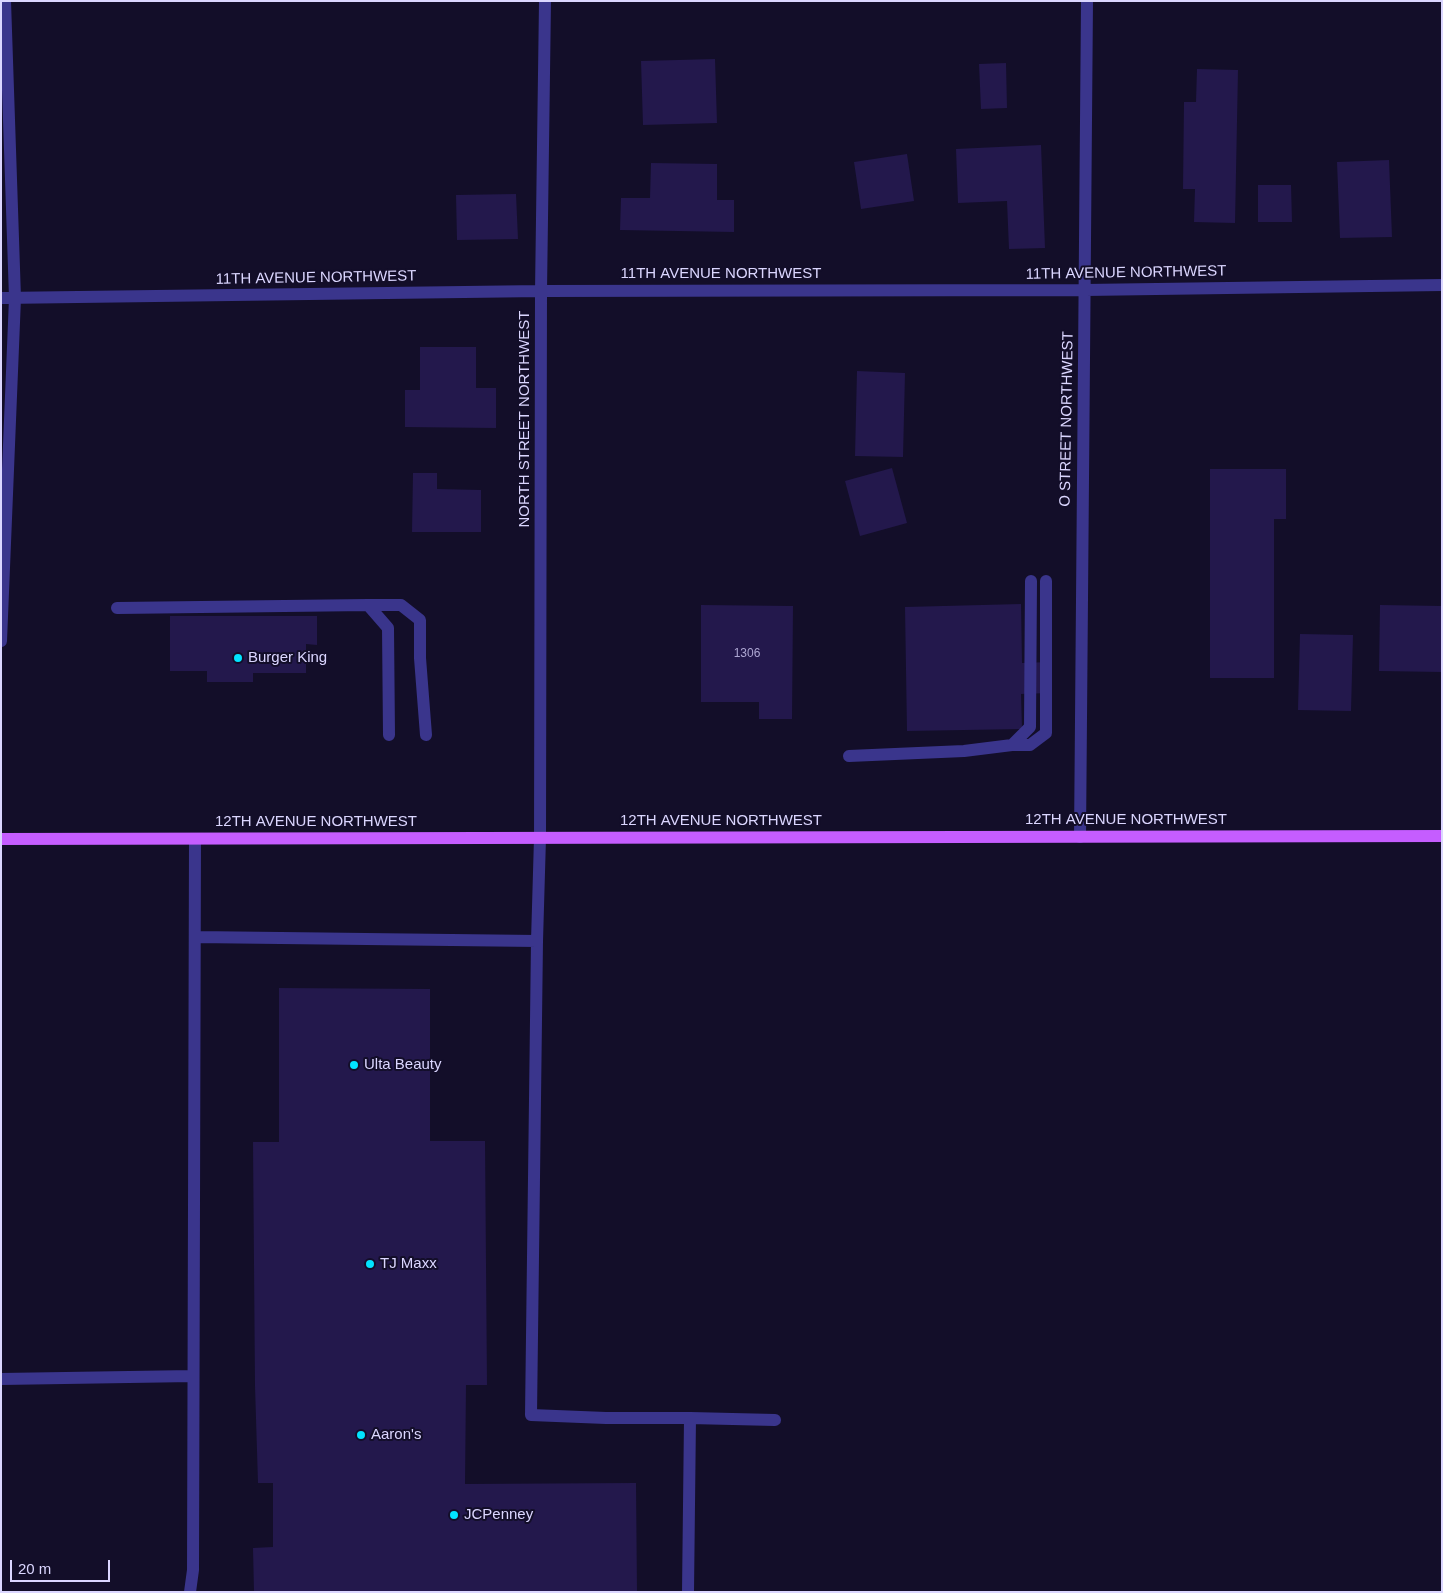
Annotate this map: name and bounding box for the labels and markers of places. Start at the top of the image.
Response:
place label: Burger King [248,649,327,667]
marker: Burger King [232,652,244,664]
place label: Ulta Beauty [364,1056,442,1074]
marker: Ulta Beauty [348,1059,360,1071]
place label: TJ Maxx [380,1255,437,1273]
marker: TJ Maxx [364,1258,376,1270]
place label: Aaron's [371,1426,421,1444]
marker: Aaron's [355,1429,367,1441]
place label: JCPenney [464,1506,533,1524]
marker: JCPenney [448,1509,460,1521]

